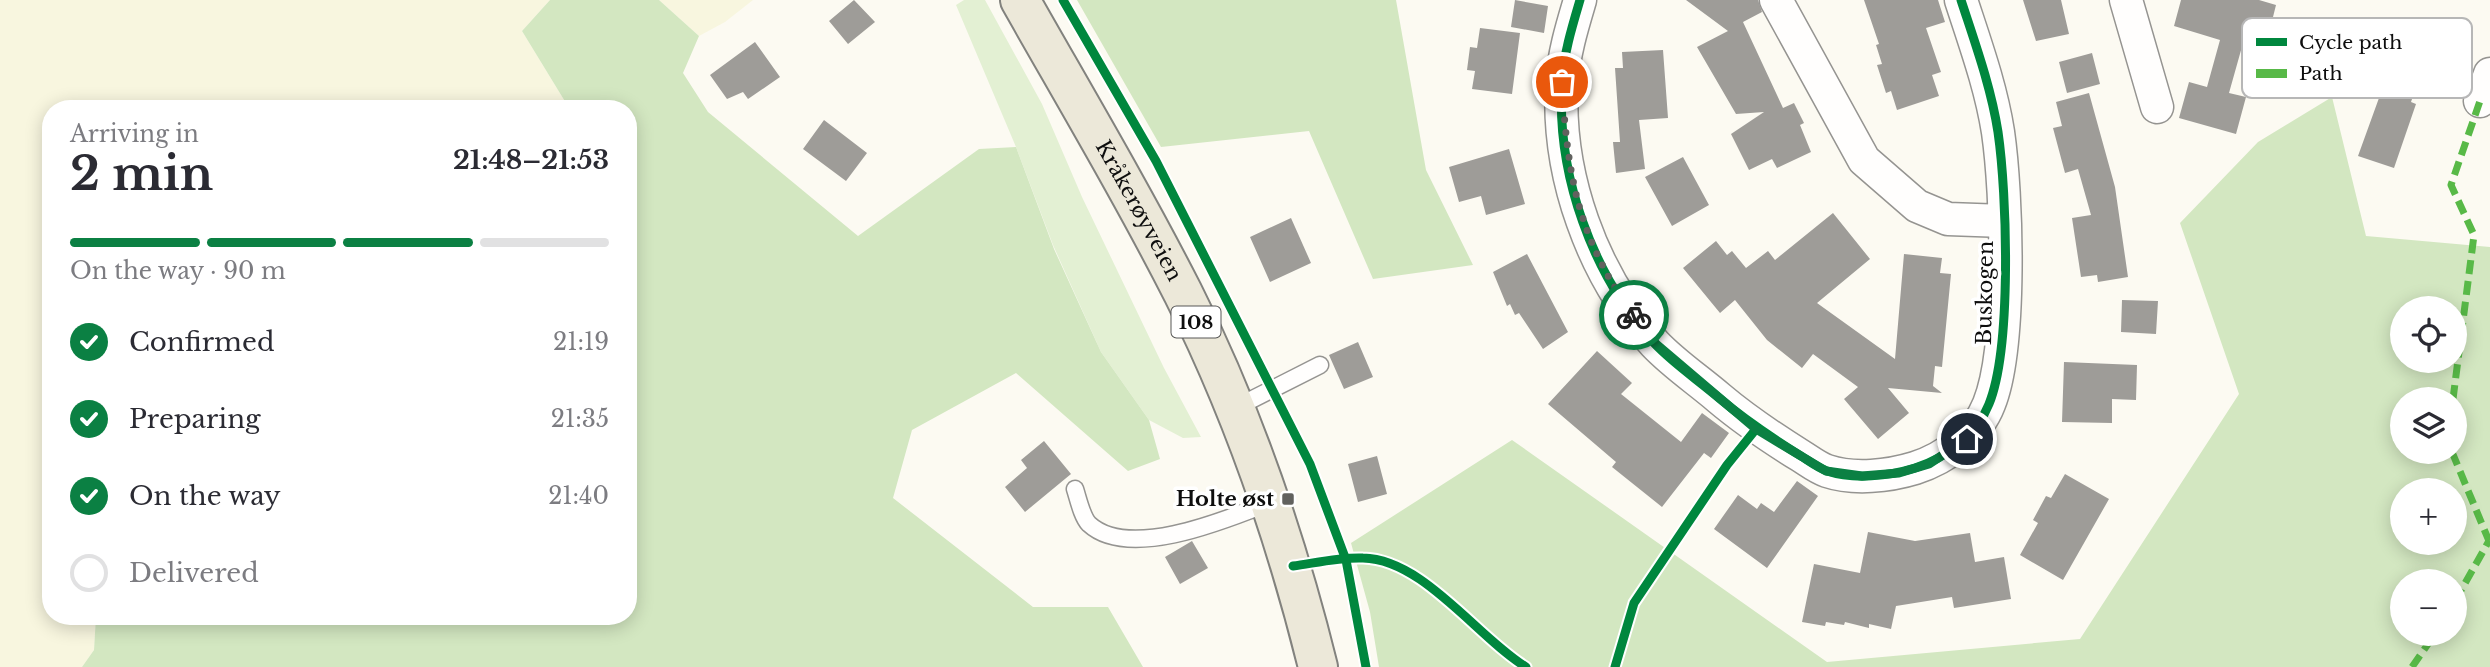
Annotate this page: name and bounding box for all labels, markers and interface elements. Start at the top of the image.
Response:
legend [2242,18,2472,98]
text: Cycle path [2299,31,2402,54]
pin [1532,52,1592,112]
text: Path [2299,62,2343,85]
icon: bag [1543,63,1581,101]
text: Arriving in [70,120,199,148]
street label: Kråkerøyveien [1090,136,1188,286]
text: 21:48–21:53 [453,144,609,176]
text: 2 min [70,145,213,202]
street label: Buskogen [1971,241,1999,345]
text: On the way · 90 m [70,257,286,285]
courier [1599,280,1669,350]
icon: bike [1615,296,1653,334]
map controls [2390,296,2467,646]
button: locate [2390,296,2467,373]
road number: 108 [1172,306,1220,338]
icon: check [70,323,108,361]
text: Confirmed [129,326,274,358]
text: 21:19 [553,328,609,356]
button: layers [2390,387,2467,464]
icon: check [70,400,108,438]
text: Preparing [129,403,261,435]
text: 21:35 [551,405,609,433]
pin [1937,409,1997,469]
icon: home [1948,420,1986,458]
icon: check [70,477,108,515]
button: + [2390,478,2467,555]
text: On the way [129,480,281,512]
text: 21:40 [548,482,609,510]
place label: Holte øst [1176,486,1274,512]
marker: Holte øst [1280,491,1296,507]
text: Delivered [129,557,259,589]
button: − [2390,569,2467,646]

